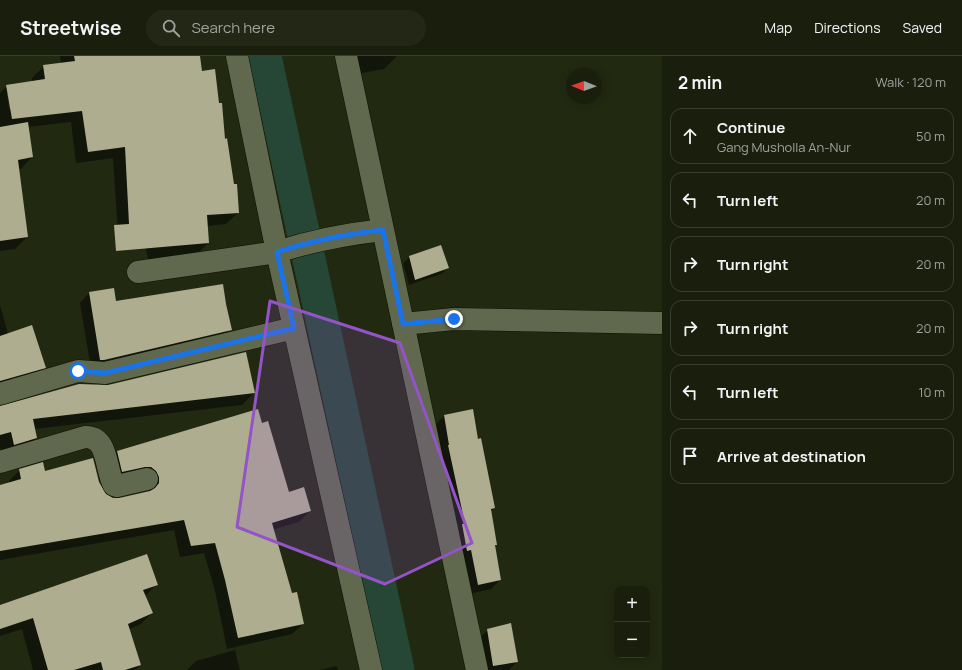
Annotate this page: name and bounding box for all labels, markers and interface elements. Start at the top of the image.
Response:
search box [146,10,426,46]
text: Streetwise [20,15,122,41]
icon: search [160,17,182,39]
text: Search here [192,17,275,38]
text: Map [764,18,792,37]
text: Directions [814,18,881,37]
text: Saved [903,18,942,37]
north arrow [566,68,602,104]
text: 2 min [678,71,722,94]
text: Walk · 120 m [876,73,946,91]
text: Continue [717,117,785,138]
icon: ahead [679,125,701,147]
text: 50 m [916,127,945,145]
text: Gang Musholla An-Nur [717,138,851,156]
icon: left [679,189,701,211]
text: Turn left [717,190,779,211]
text: 20 m [916,191,945,209]
icon: right [679,253,701,275]
text: Turn right [717,254,788,275]
text: 20 m [916,255,945,273]
route end [445,310,463,328]
icon: right [679,317,701,339]
text: Turn right [717,318,788,339]
text: 20 m [916,319,945,337]
route start [69,362,87,380]
icon: left [679,381,701,403]
text: Turn left [717,382,779,403]
text: 10 m [918,383,945,401]
icon: arrive [679,445,701,467]
text: Arrive at destination [717,446,866,467]
map controls [614,586,650,658]
button: + [614,586,650,622]
button: − [614,622,650,658]

